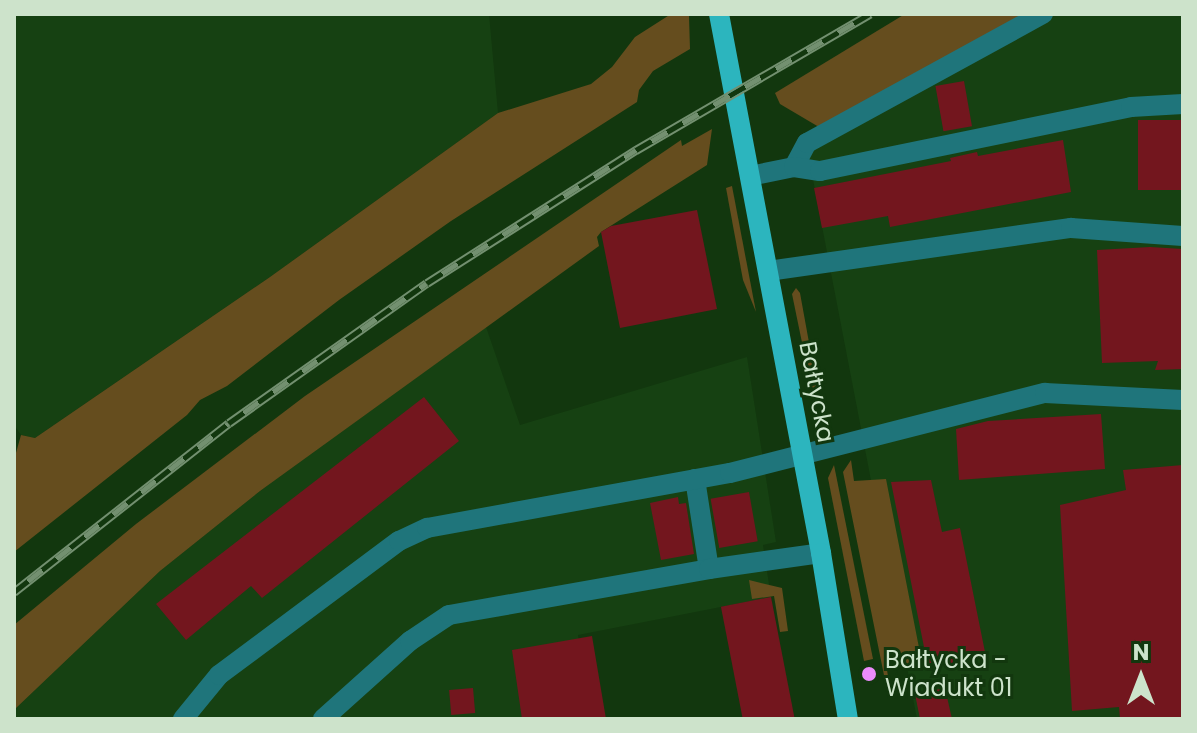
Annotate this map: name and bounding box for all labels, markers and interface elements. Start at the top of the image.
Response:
street label: Bałtycka [793,339,841,445]
north arrow [1101,637,1181,717]
text: N [1133,637,1149,668]
place label: Bałtycka - Wiadukt 01 [885,646,1012,702]
marker: Bałtycka - Wiadukt 01 [860,665,878,683]

